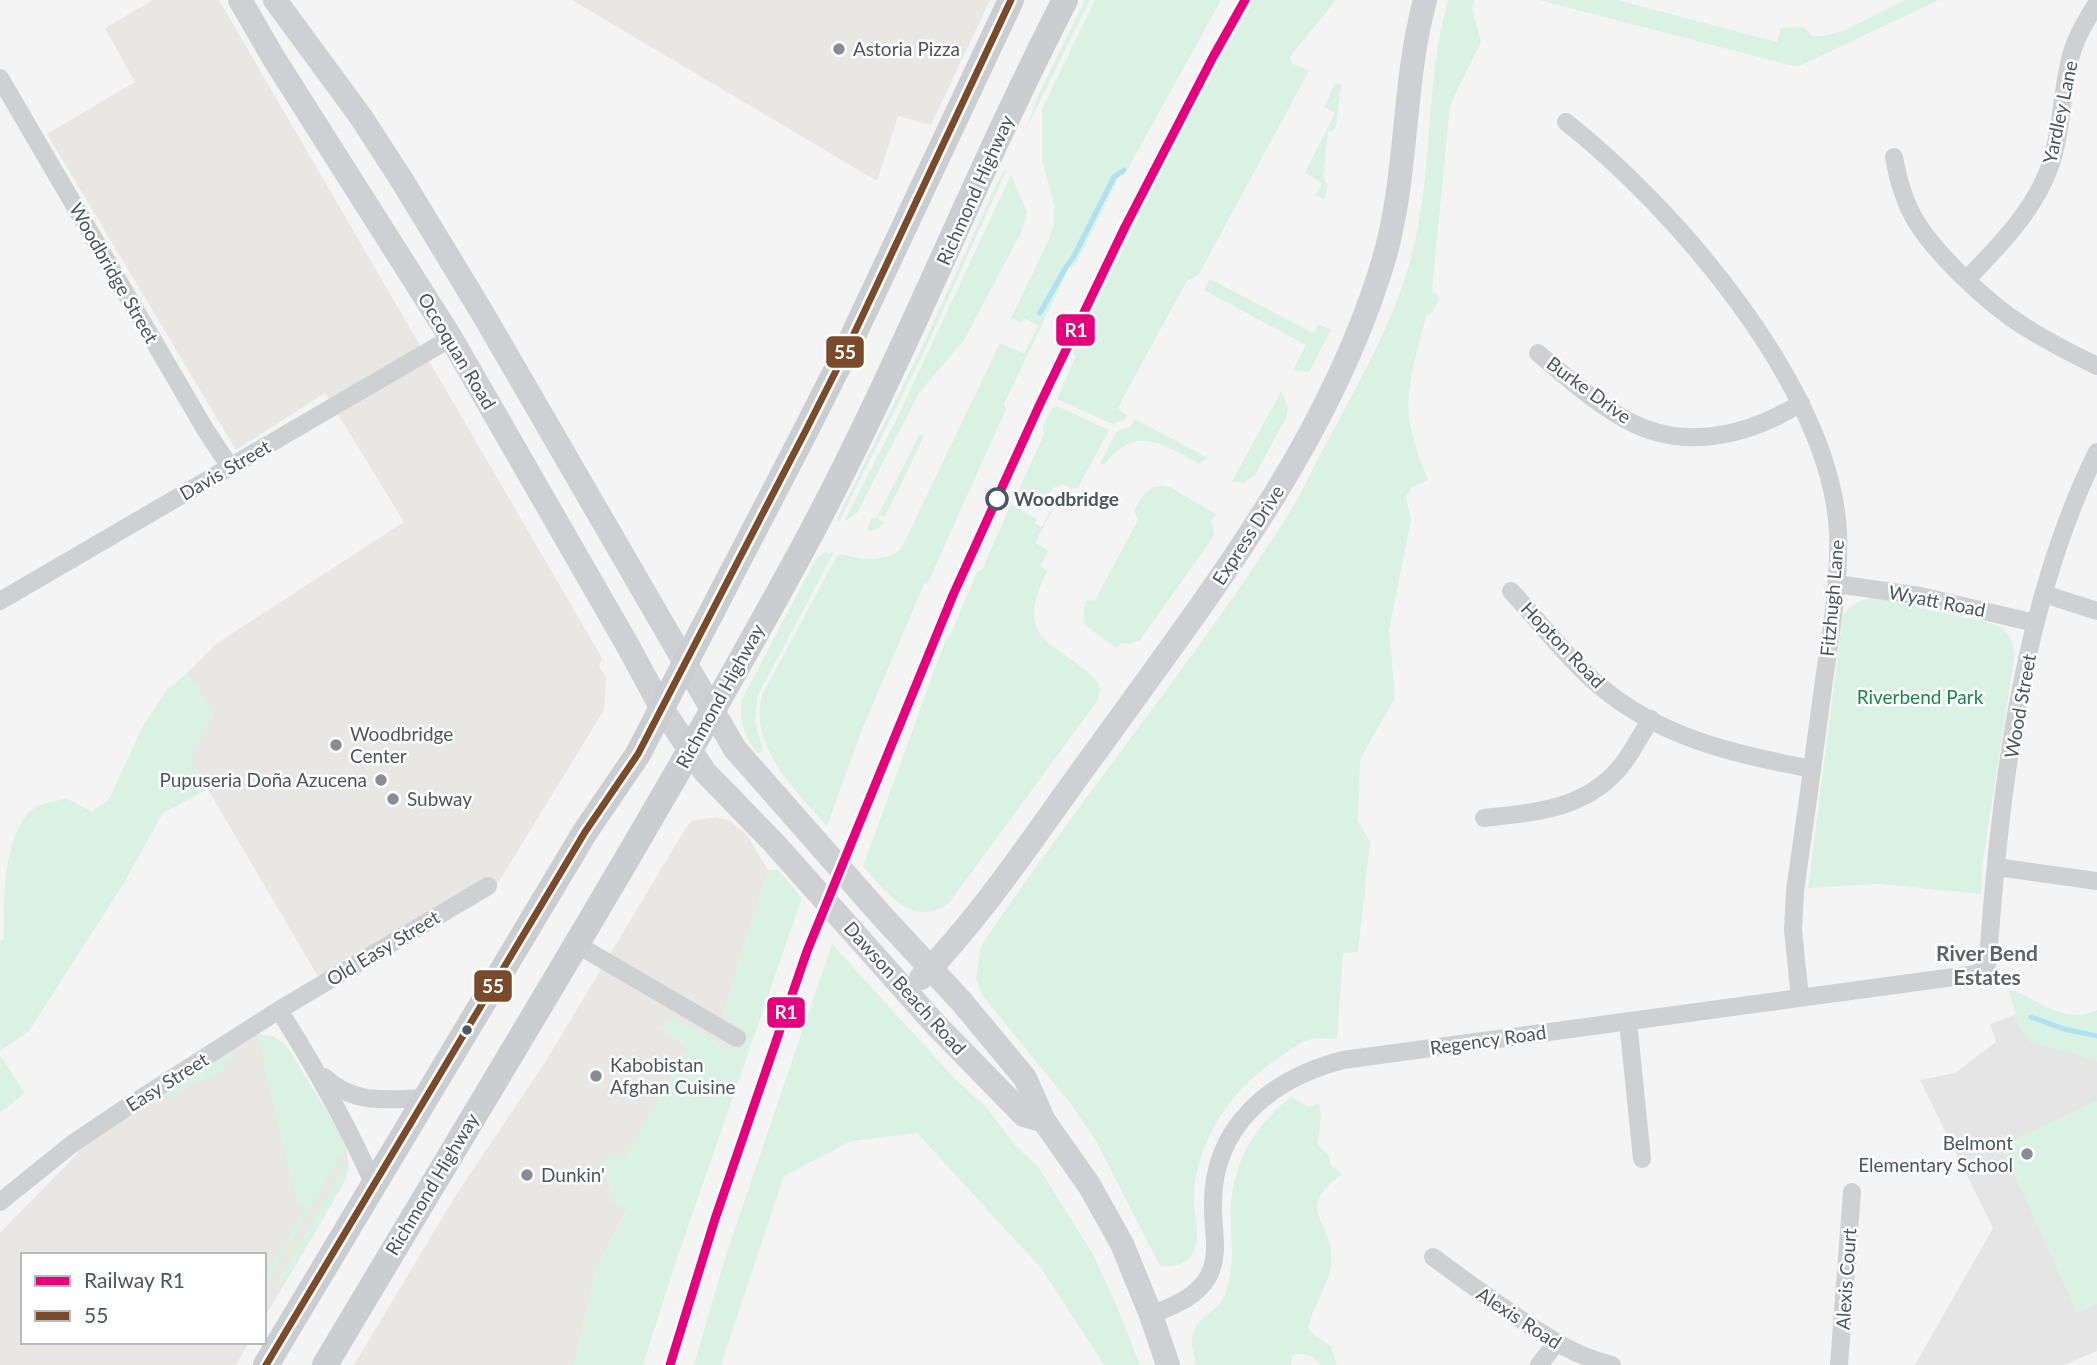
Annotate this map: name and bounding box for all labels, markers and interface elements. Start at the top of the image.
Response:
place label: Astoria Pizza [853,37,960,60]
marker: Astoria Pizza [831,41,847,57]
street label: Yardley Lane [2037,58,2082,165]
street label: Richmond Highway [931,111,1018,268]
street label: Woodbridge Street [65,198,164,347]
street label: Occoquan Road [414,288,501,413]
line badge: R1 [1055,313,1096,347]
text: R1 [1064,318,1088,341]
line badge: 55 [825,335,865,369]
text: 55 [834,340,856,363]
street label: Burke Drive [1543,351,1636,428]
street label: Davis Street [175,434,274,505]
street label: Express Drive [1207,481,1288,589]
place label: Woodbridge [1014,487,1119,510]
marker: Woodbridge [986,488,1008,510]
street label: Fitzhugh Lane [1815,539,1848,657]
street label: Wyatt Road [1887,580,1988,621]
street label: Hopton Road [1517,597,1610,692]
street label: Richmond Highway [670,619,769,772]
street label: Wood Street [1999,652,2040,760]
park label: Riverbend Park [1857,685,1984,708]
place label: Woodbridge Center [350,722,453,767]
marker: Woodbridge Center [328,737,344,753]
place label: Pupuseria Doña Azucena [159,768,367,791]
marker: Pupuseria Doña Azucena [373,772,389,788]
place label: Subway [407,787,472,810]
marker: Subway [385,791,401,807]
street label: Old Easy Street [322,905,444,990]
street label: Dawson Beach Road [840,916,971,1059]
district label: River Bend Estates [1936,940,2038,989]
line badge: 55 [473,969,513,1003]
text: 55 [482,974,504,997]
line badge: R1 [766,996,806,1029]
text: R1 [774,1000,798,1023]
street label: Regency Road [1428,1020,1548,1059]
unlabelled marker [460,1023,474,1037]
street label: Easy Street [121,1047,212,1116]
place label: Kabobistan Afghan Cuisine [610,1053,736,1098]
marker: Kabobistan Afghan Cuisine [588,1068,604,1084]
street label: Richmond Highway [380,1108,483,1259]
place label: Belmont Elementary School [1858,1131,2013,1176]
marker: Belmont Elementary School [2019,1146,2035,1162]
place label: Dunkin' [541,1163,605,1186]
marker: Dunkin' [519,1167,535,1183]
street label: Alexis Court [1830,1227,1861,1331]
legend [21,1253,266,1344]
text: Railway R1 [84,1267,185,1292]
street label: Alexis Road [1473,1282,1566,1353]
text: 55 [84,1302,108,1327]

